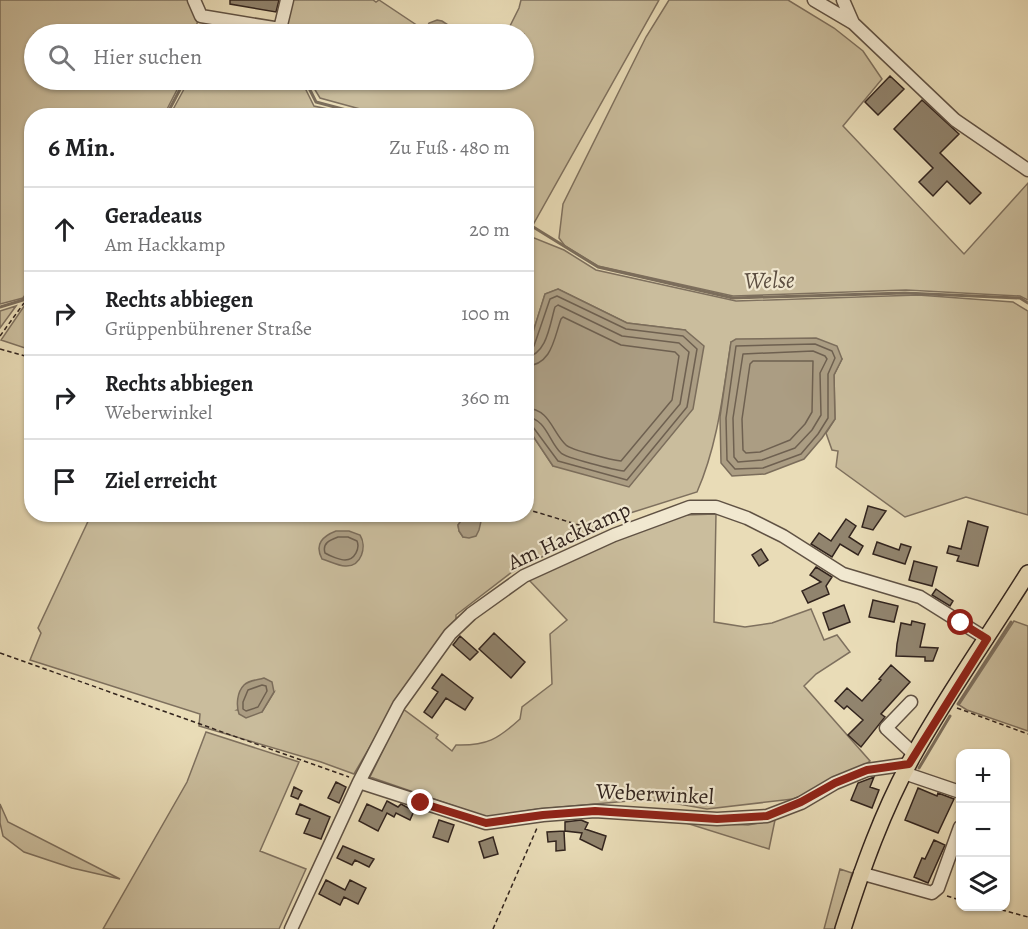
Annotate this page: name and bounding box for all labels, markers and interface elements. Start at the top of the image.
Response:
search box [24,24,534,90]
icon: search [45,41,78,74]
text: Hier suchen [93,42,202,72]
text: 6 Min. [48,130,116,165]
text: Zu Fuß · 480 m [389,134,510,161]
text: Geradeaus [105,201,202,231]
icon: ahead [48,213,81,246]
text: 20 m [469,216,510,243]
text: Am Hackkamp [105,231,225,258]
water label: Welse [743,264,795,296]
text: Rechts abbiegen [105,285,253,315]
icon: right [48,297,81,330]
text: 100 m [461,300,510,327]
text: Grüppenbührener Straße [105,315,312,342]
text: Rechts abbiegen [105,369,253,399]
icon: right [48,381,81,414]
text: 360 m [461,384,510,411]
text: Weberwinkel [105,399,212,426]
icon: arrive [48,465,81,498]
text: Ziel erreicht [105,466,217,496]
street label: Am Hackkamp [502,494,635,578]
route start [947,609,973,635]
map controls [956,749,1010,911]
button: + [956,749,1010,803]
street label: Weberwinkel [594,776,715,812]
route end [407,789,433,815]
button: − [956,803,1010,857]
button: layers [956,857,1010,911]

